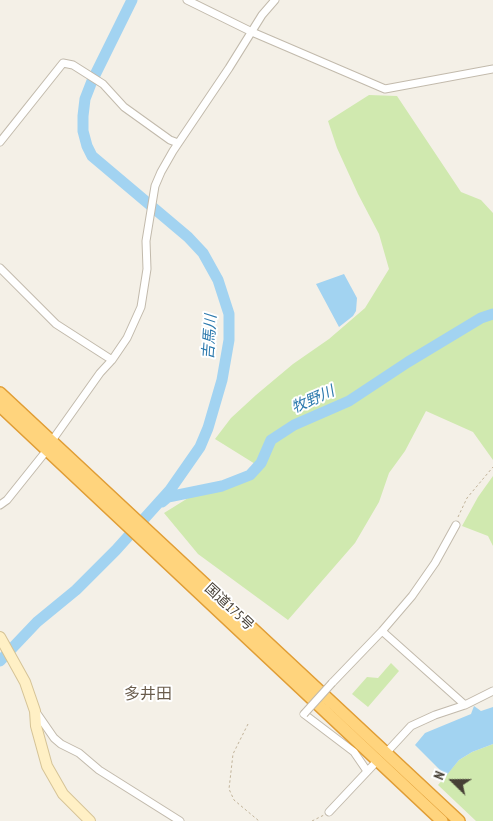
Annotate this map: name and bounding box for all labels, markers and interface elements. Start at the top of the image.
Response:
water label: 吉馬川 [199,314,221,360]
water label: 牧野川 [289,383,337,417]
street label: 国道175号 [201,580,257,634]
district label: 多井田 [124,684,172,704]
north arrow [428,756,478,806]
text: N [429,769,449,782]

